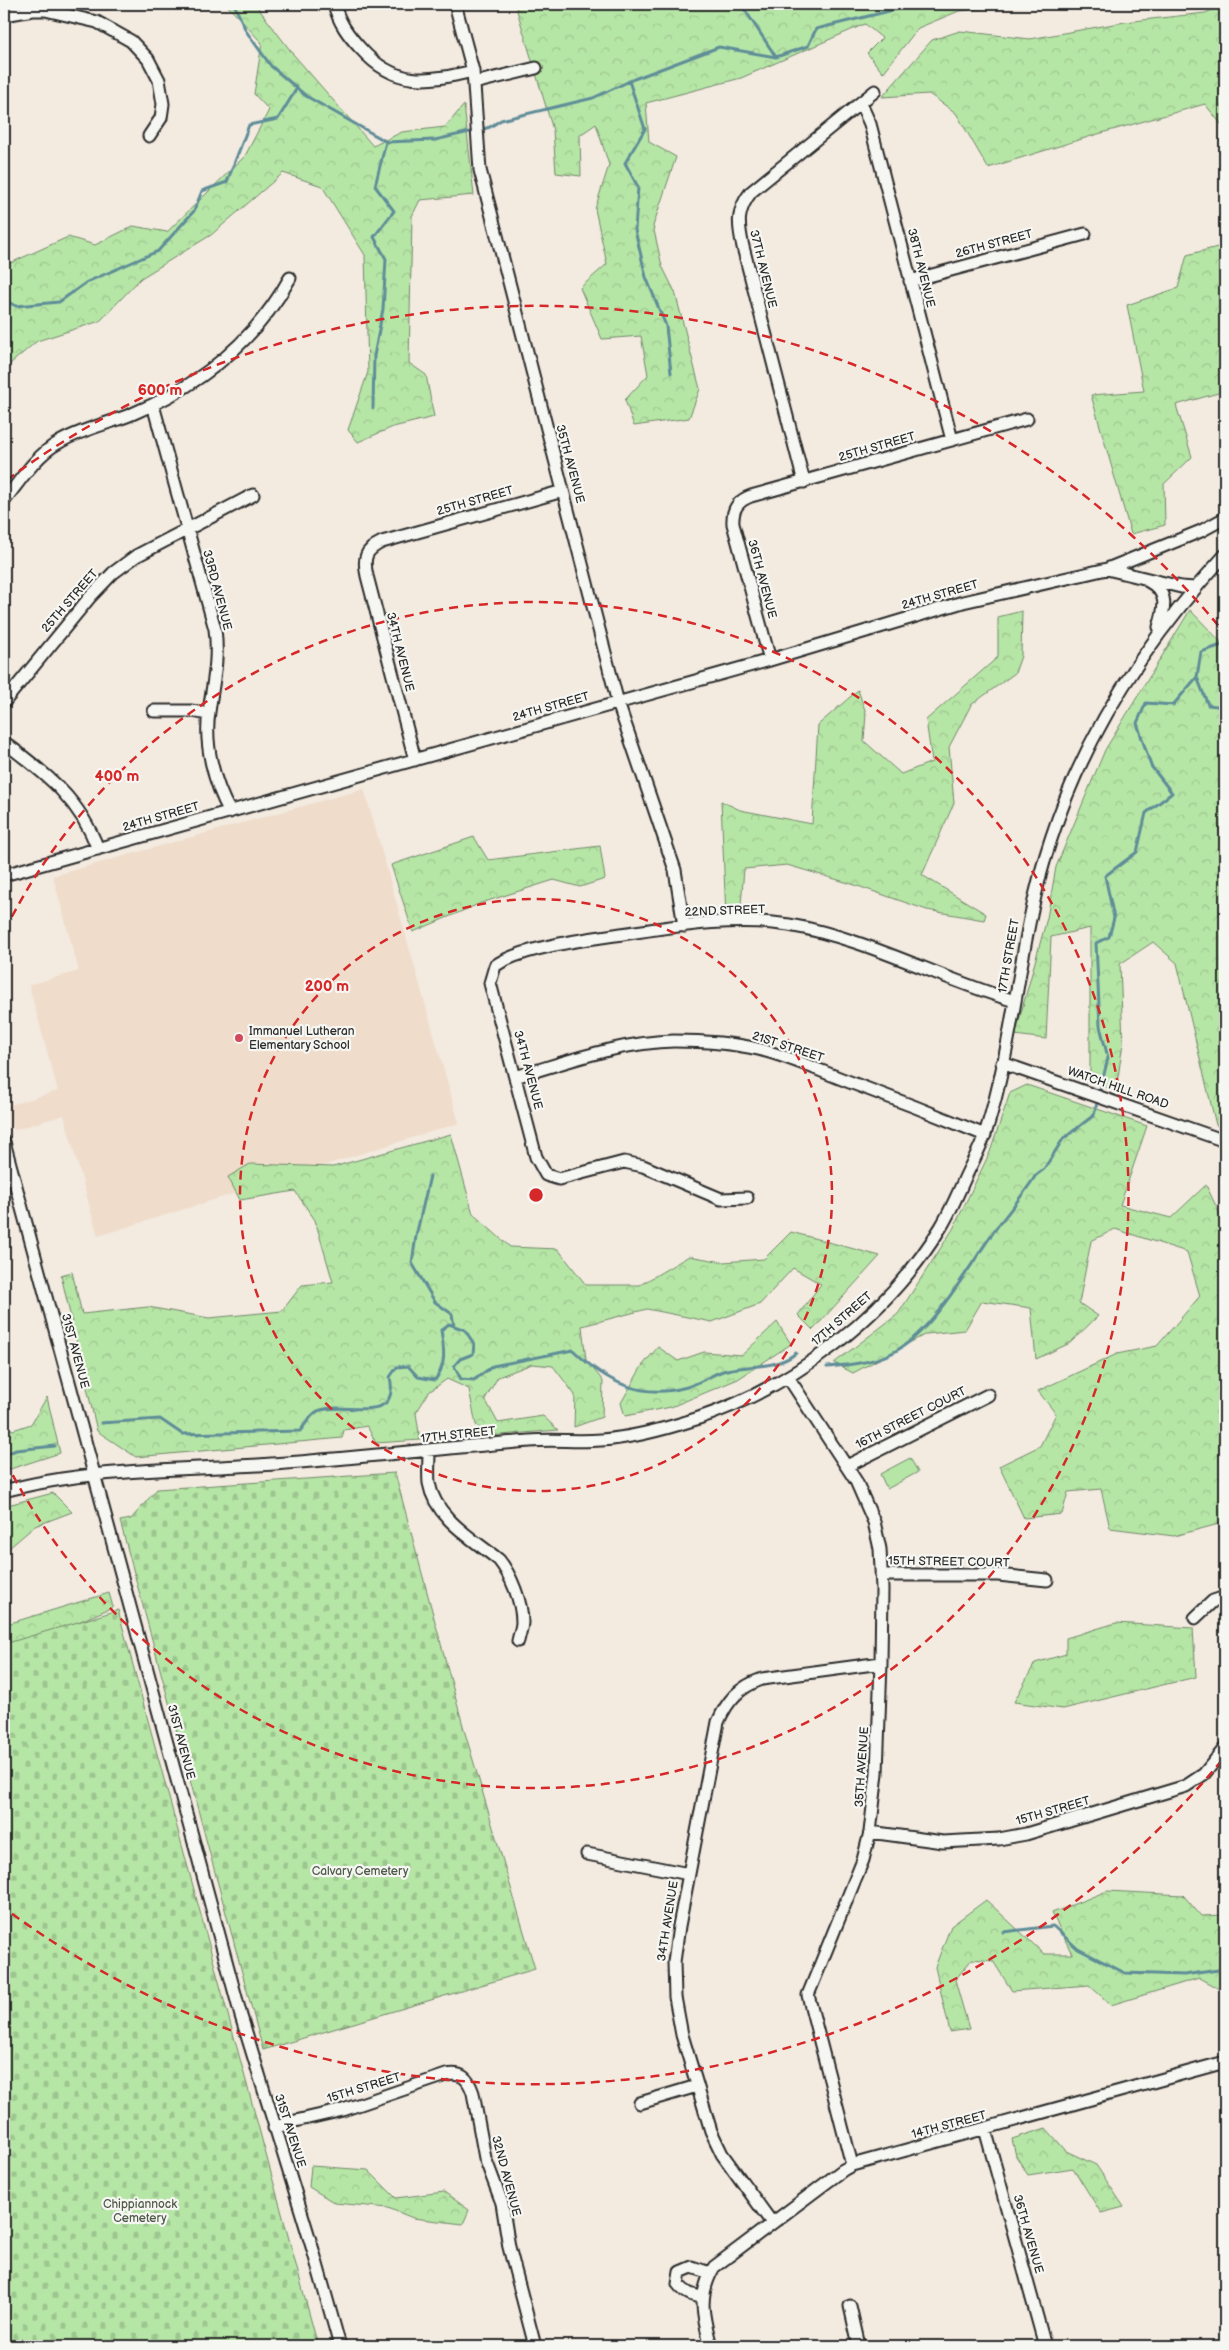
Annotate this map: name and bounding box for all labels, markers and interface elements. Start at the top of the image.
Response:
street label: 26TH STREET [954,226,1035,261]
street label: 38TH AVENUE [904,227,938,309]
street label: 37TH AVENUE [746,228,780,310]
text: 600 m [138,381,183,400]
street label: 35TH AVENUE [552,423,588,505]
street label: 25TH STREET [837,429,918,465]
street label: 25TH STREET [435,483,516,519]
street label: 36TH AVENUE [744,538,780,620]
street label: 33RD AVENUE [199,548,235,632]
street label: 25TH STREET [39,566,102,636]
street label: 24TH STREET [900,577,981,613]
street label: 34TH AVENUE [383,611,417,693]
street label: 24TH STREET [511,689,592,725]
text: 400 m [95,767,139,786]
street label: 24TH STREET [121,799,202,835]
street label: 22ND STREET [684,902,766,920]
street label: 17TH STREET [995,917,1023,994]
text: 200 m [305,977,349,996]
place label: Immanuel Lutheran Elementary School [249,1024,355,1053]
street label: 21ST STREET [750,1028,827,1066]
street label: 34TH AVENUE [510,1029,546,1111]
marker: Immanuel Lutheran Elementary School [233,1032,245,1044]
street label: WATCH HILL ROAD [1065,1064,1171,1112]
centre of rings [527,1186,545,1204]
street label: 17TH STREET [809,1288,876,1349]
street label: 31ST AVENUE [58,1312,92,1390]
street label: 16TH STREET COURT [853,1383,970,1452]
street label: 17TH STREET [420,1424,497,1446]
street label: 15TH STREET COURT [888,1553,1011,1571]
street label: 31ST AVENUE [164,1703,198,1781]
street label: 35TH AVENUE [852,1726,872,1808]
street label: 15TH STREET [1014,1793,1093,1829]
park label: Calvary Cemetery [312,1864,409,1879]
street label: 34TH AVENUE [654,1880,682,1962]
street label: 15TH STREET [325,2069,403,2106]
street label: 31ST AVENUE [271,2092,309,2170]
street label: 14TH STREET [910,2108,989,2142]
street label: 32ND AVENUE [488,2134,524,2218]
street label: 36TH AVENUE [1010,2193,1046,2275]
park label: Chippiannock Cemetery [103,2197,177,2226]

